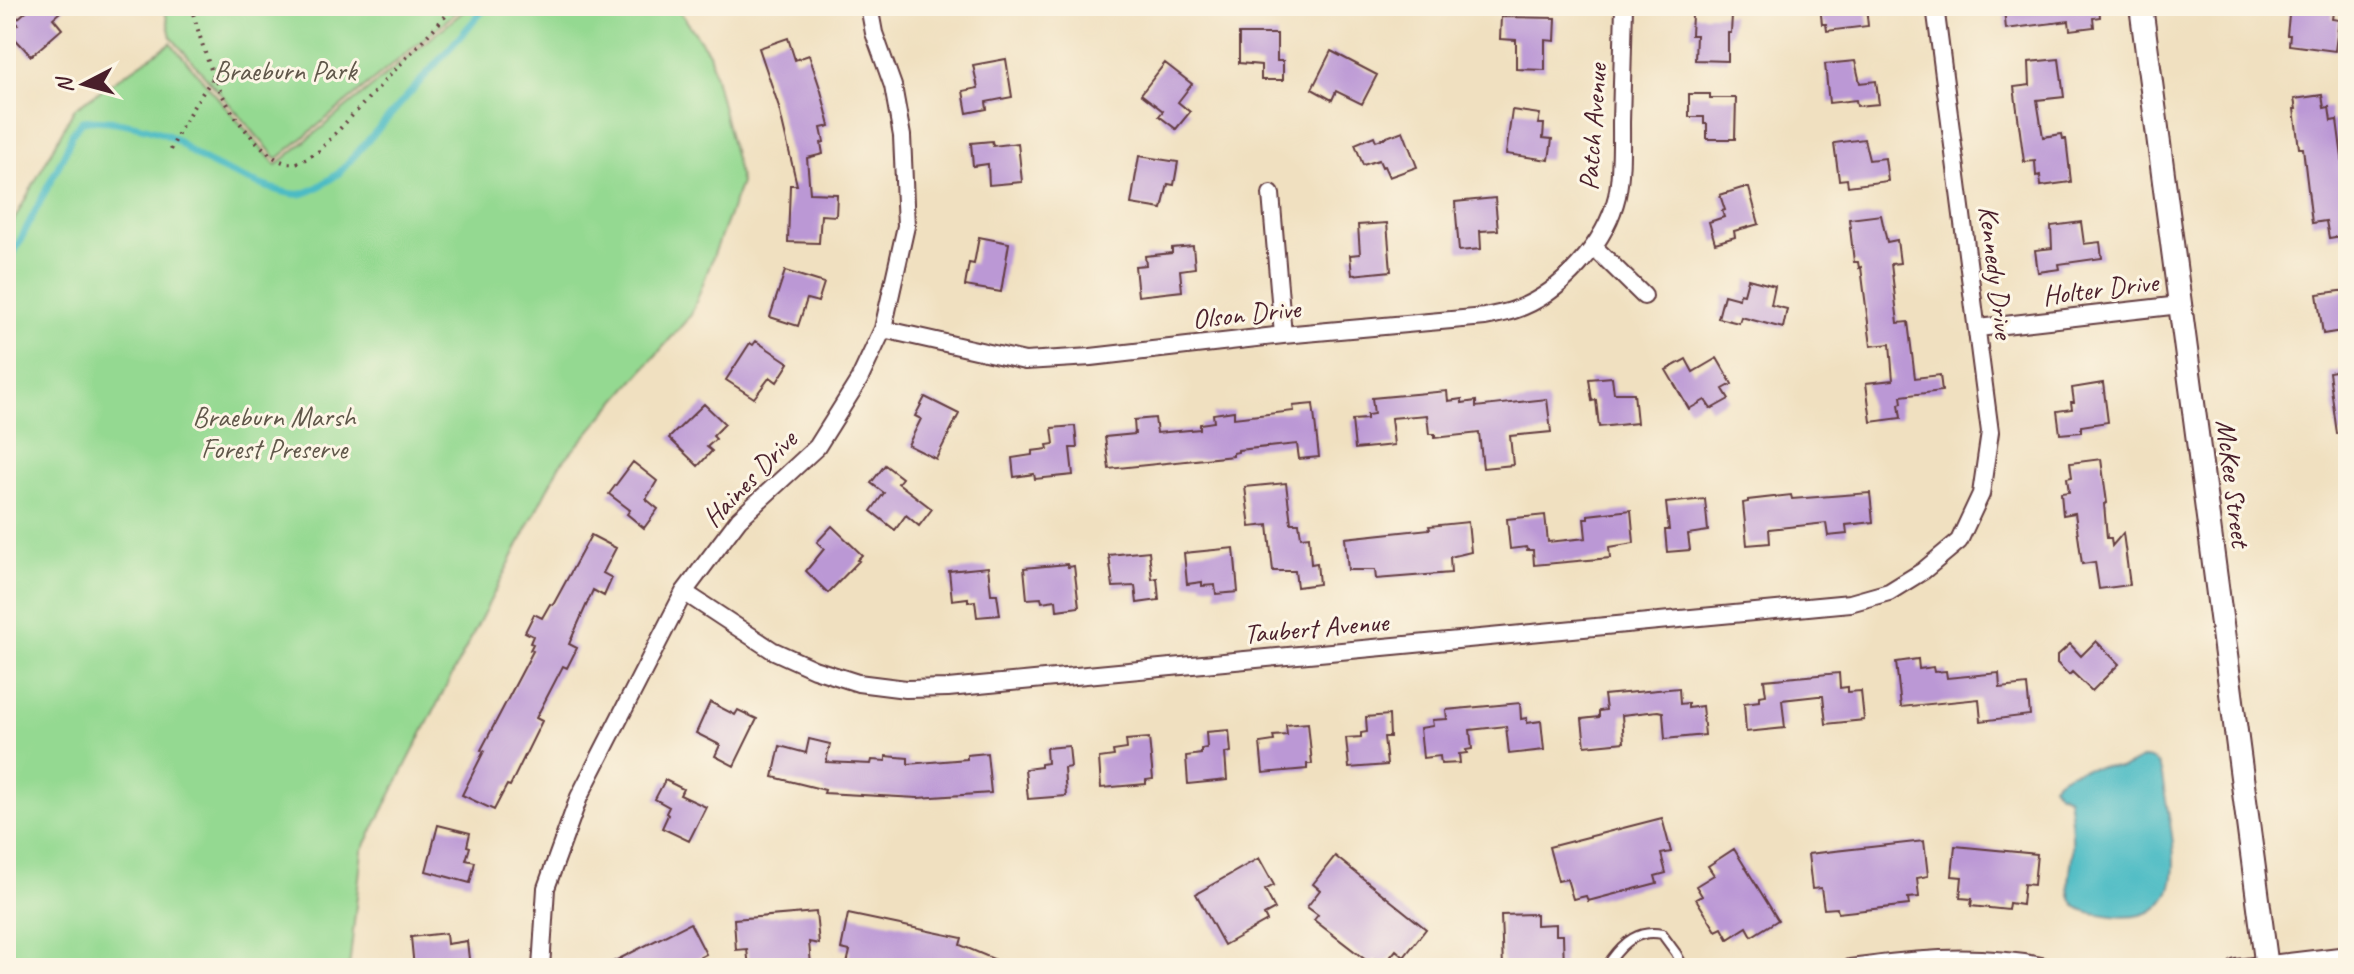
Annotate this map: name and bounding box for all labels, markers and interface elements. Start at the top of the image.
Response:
north arrow [44,44,124,124]
park label: Braeburn Park [214,53,358,88]
street label: Patch Avenue [1571,61,1615,192]
text: N [50,74,80,94]
street label: Kennedy Drive [1971,204,2022,342]
street label: Holter Drive [2040,264,2162,313]
street label: Olson Drive [1190,290,1304,337]
park label: Braeburn Marsh Forest Preserve [193,399,357,466]
street label: McKee Street [2208,417,2259,551]
street label: Haines Drive [695,421,805,534]
street label: Taubert Avenue [1242,604,1392,651]

